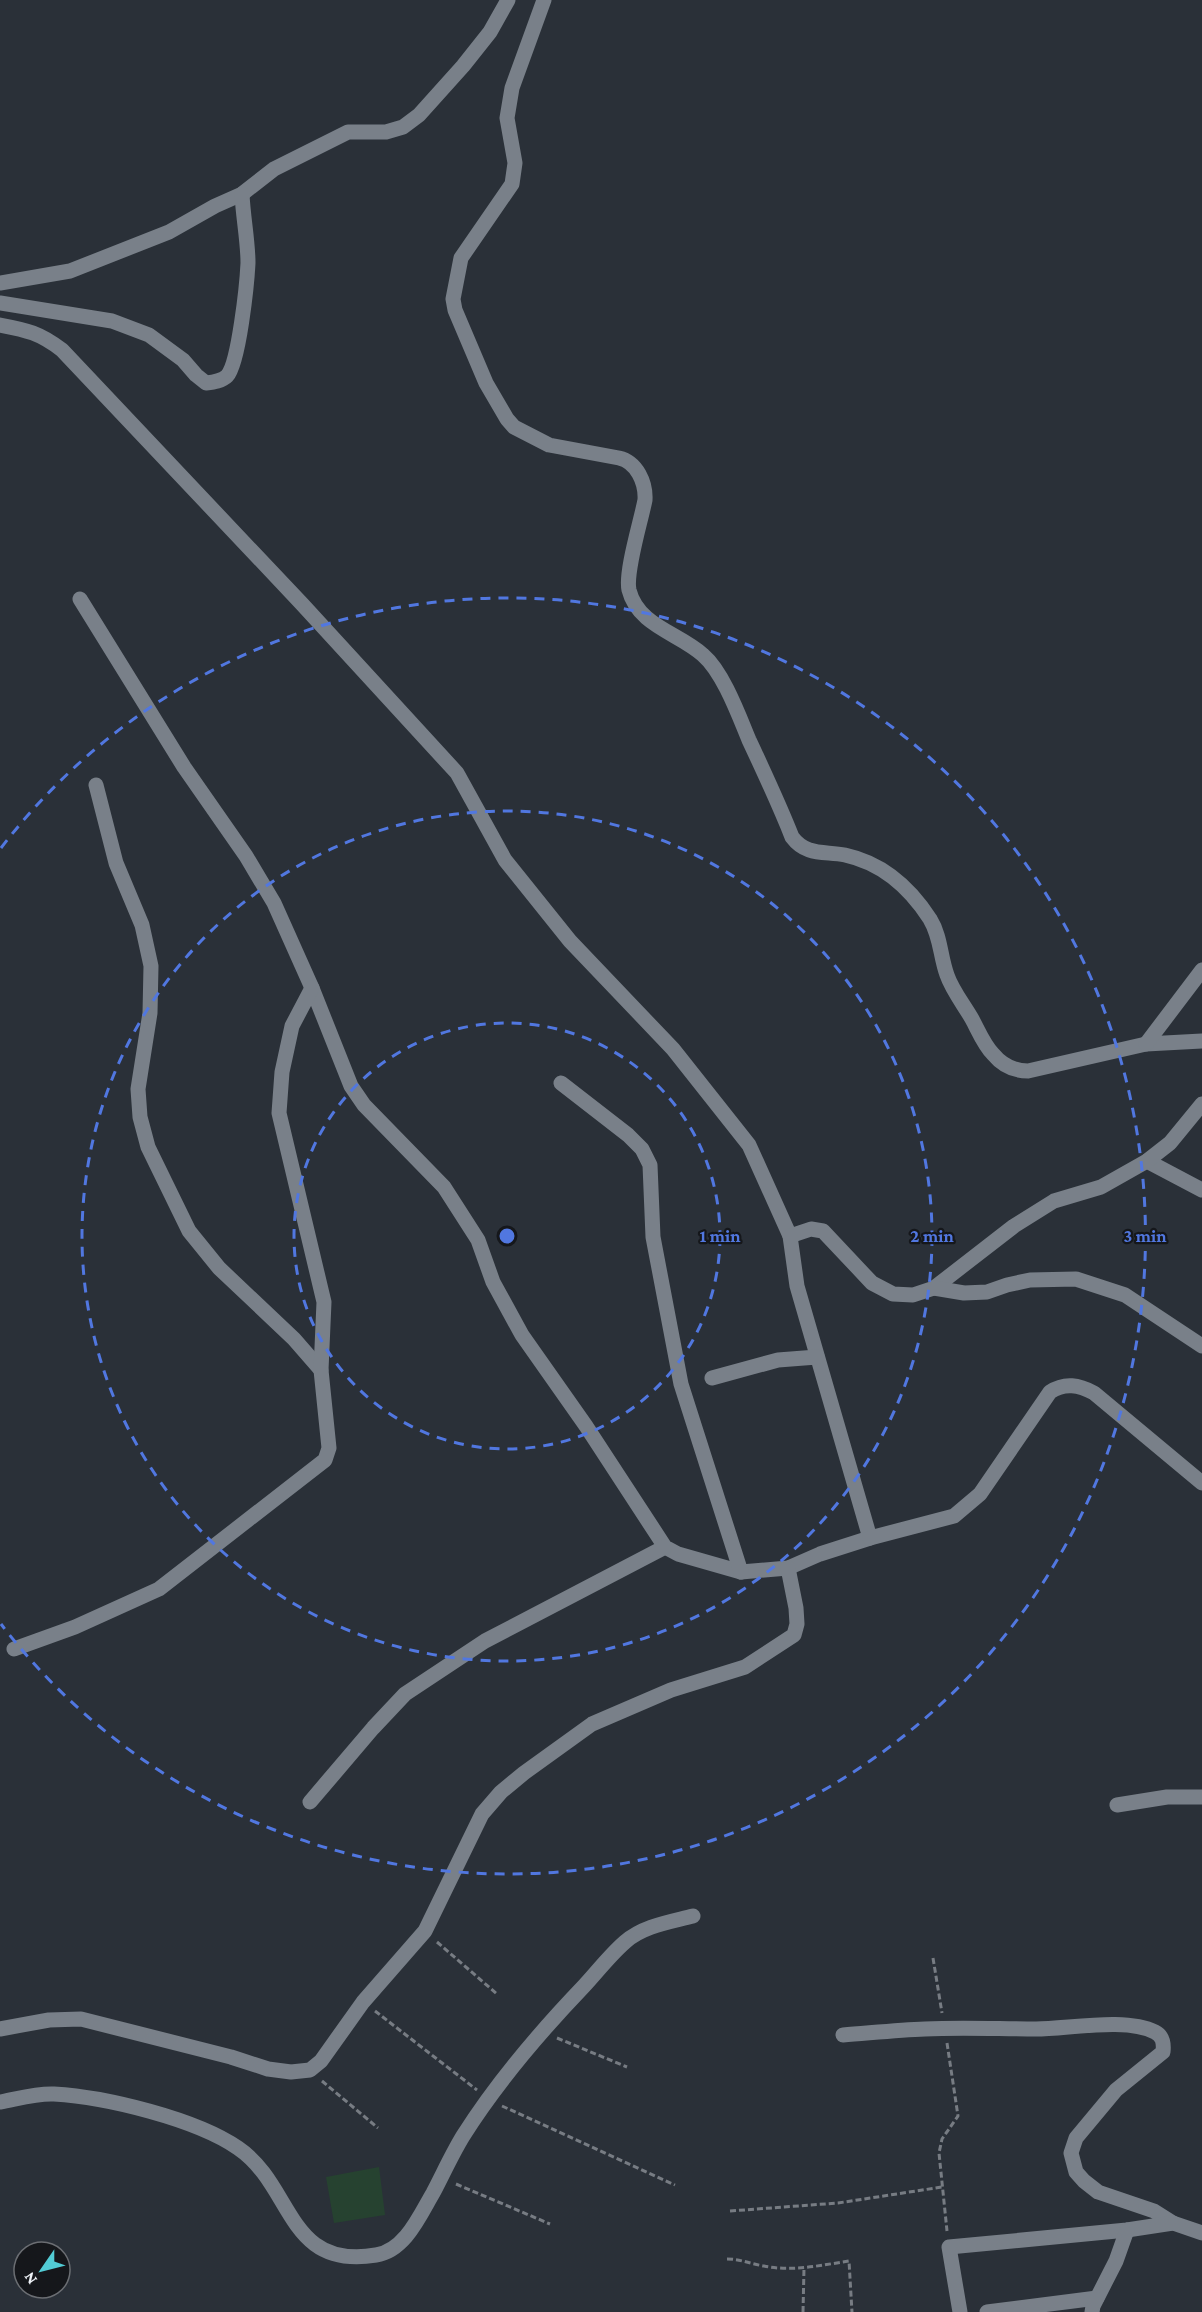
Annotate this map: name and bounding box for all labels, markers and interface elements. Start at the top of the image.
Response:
centre of rings [497,1226,517,1246]
text: 1 min [700,1226,741,1246]
text: 2 min [910,1226,954,1246]
text: 3 min [1123,1226,1167,1246]
north arrow [12,2240,72,2300]
text: N [20,2269,40,2288]

